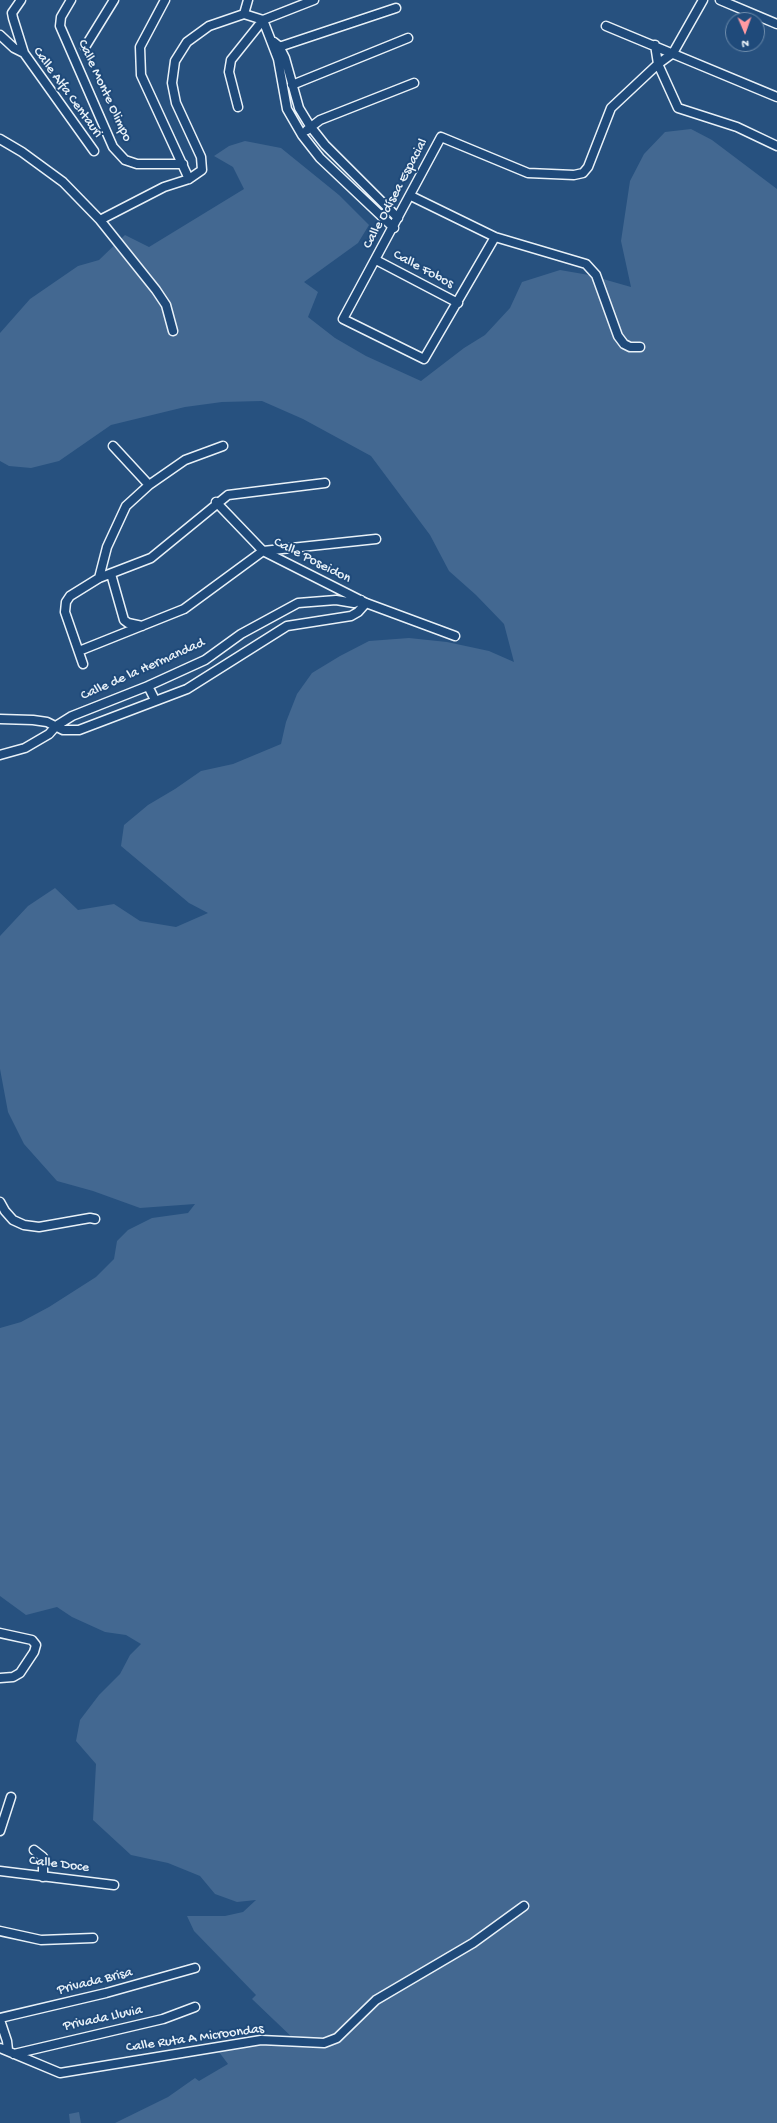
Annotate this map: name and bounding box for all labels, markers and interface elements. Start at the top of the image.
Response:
north arrow [725,12,765,52]
street label: Calle Monte Olimpo [73,37,135,145]
text: N [742,37,749,49]
street label: Calle Alfa Centauri [28,44,106,142]
street label: Calle Odísea Espacial [360,136,432,252]
street label: Calle Fobos [390,247,456,293]
street label: Calle Poseidon [270,534,354,588]
street label: Calle de la Hermandad [79,635,207,705]
street label: Calle Doce [28,1853,90,1877]
street label: Privada Brisa [56,1965,134,1999]
street label: Privada Lluvia [62,2002,144,2036]
street label: Calle Ruta A Microondas [125,2021,265,2057]

